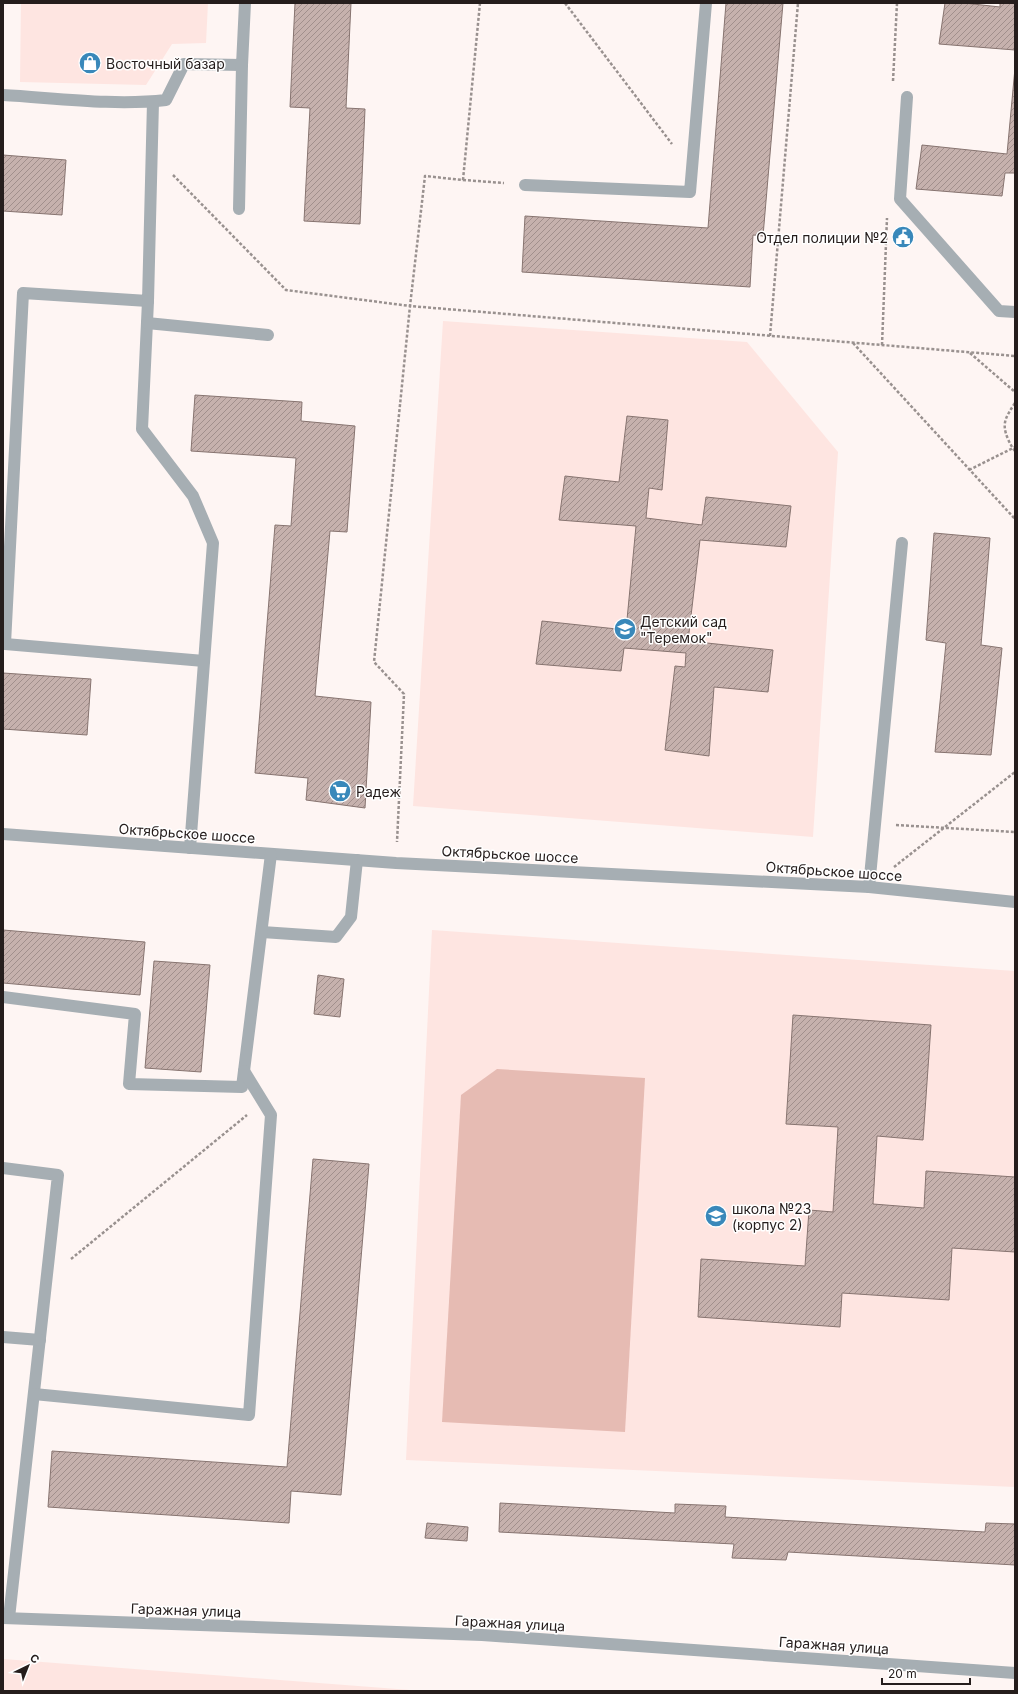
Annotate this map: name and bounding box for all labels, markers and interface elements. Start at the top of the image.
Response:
shop icon: Восточный базар [77,50,103,76]
place label: Восточный базар [106,55,225,72]
public building icon: Отдел полиции №2 [890,224,916,250]
place label: Отдел полиции №2 [756,229,888,246]
place label: Детский сад "Теремок" [640,613,727,646]
school or university icon: Детский сад "Теремок" [612,616,638,642]
supermarket icon: Радеж [327,778,353,804]
place label: Радеж [356,783,401,800]
street label: Октябрьское шоссе [118,820,256,846]
street label: Октябрьское шоссе [441,842,579,866]
street label: Октябрьское шоссе [765,858,903,884]
place label: школа №23 (корпус 2) [732,1200,812,1233]
school or university icon: школа №23 (корпус 2) [703,1203,729,1229]
street label: Гаражная улица [131,1600,241,1620]
street label: Гаражная улица [454,1612,566,1634]
street label: Гаражная улица [778,1633,890,1657]
north arrow [8,1646,48,1686]
text: С [27,1651,43,1667]
scale bar [882,1660,970,1686]
text: 20 m [888,1666,917,1681]

